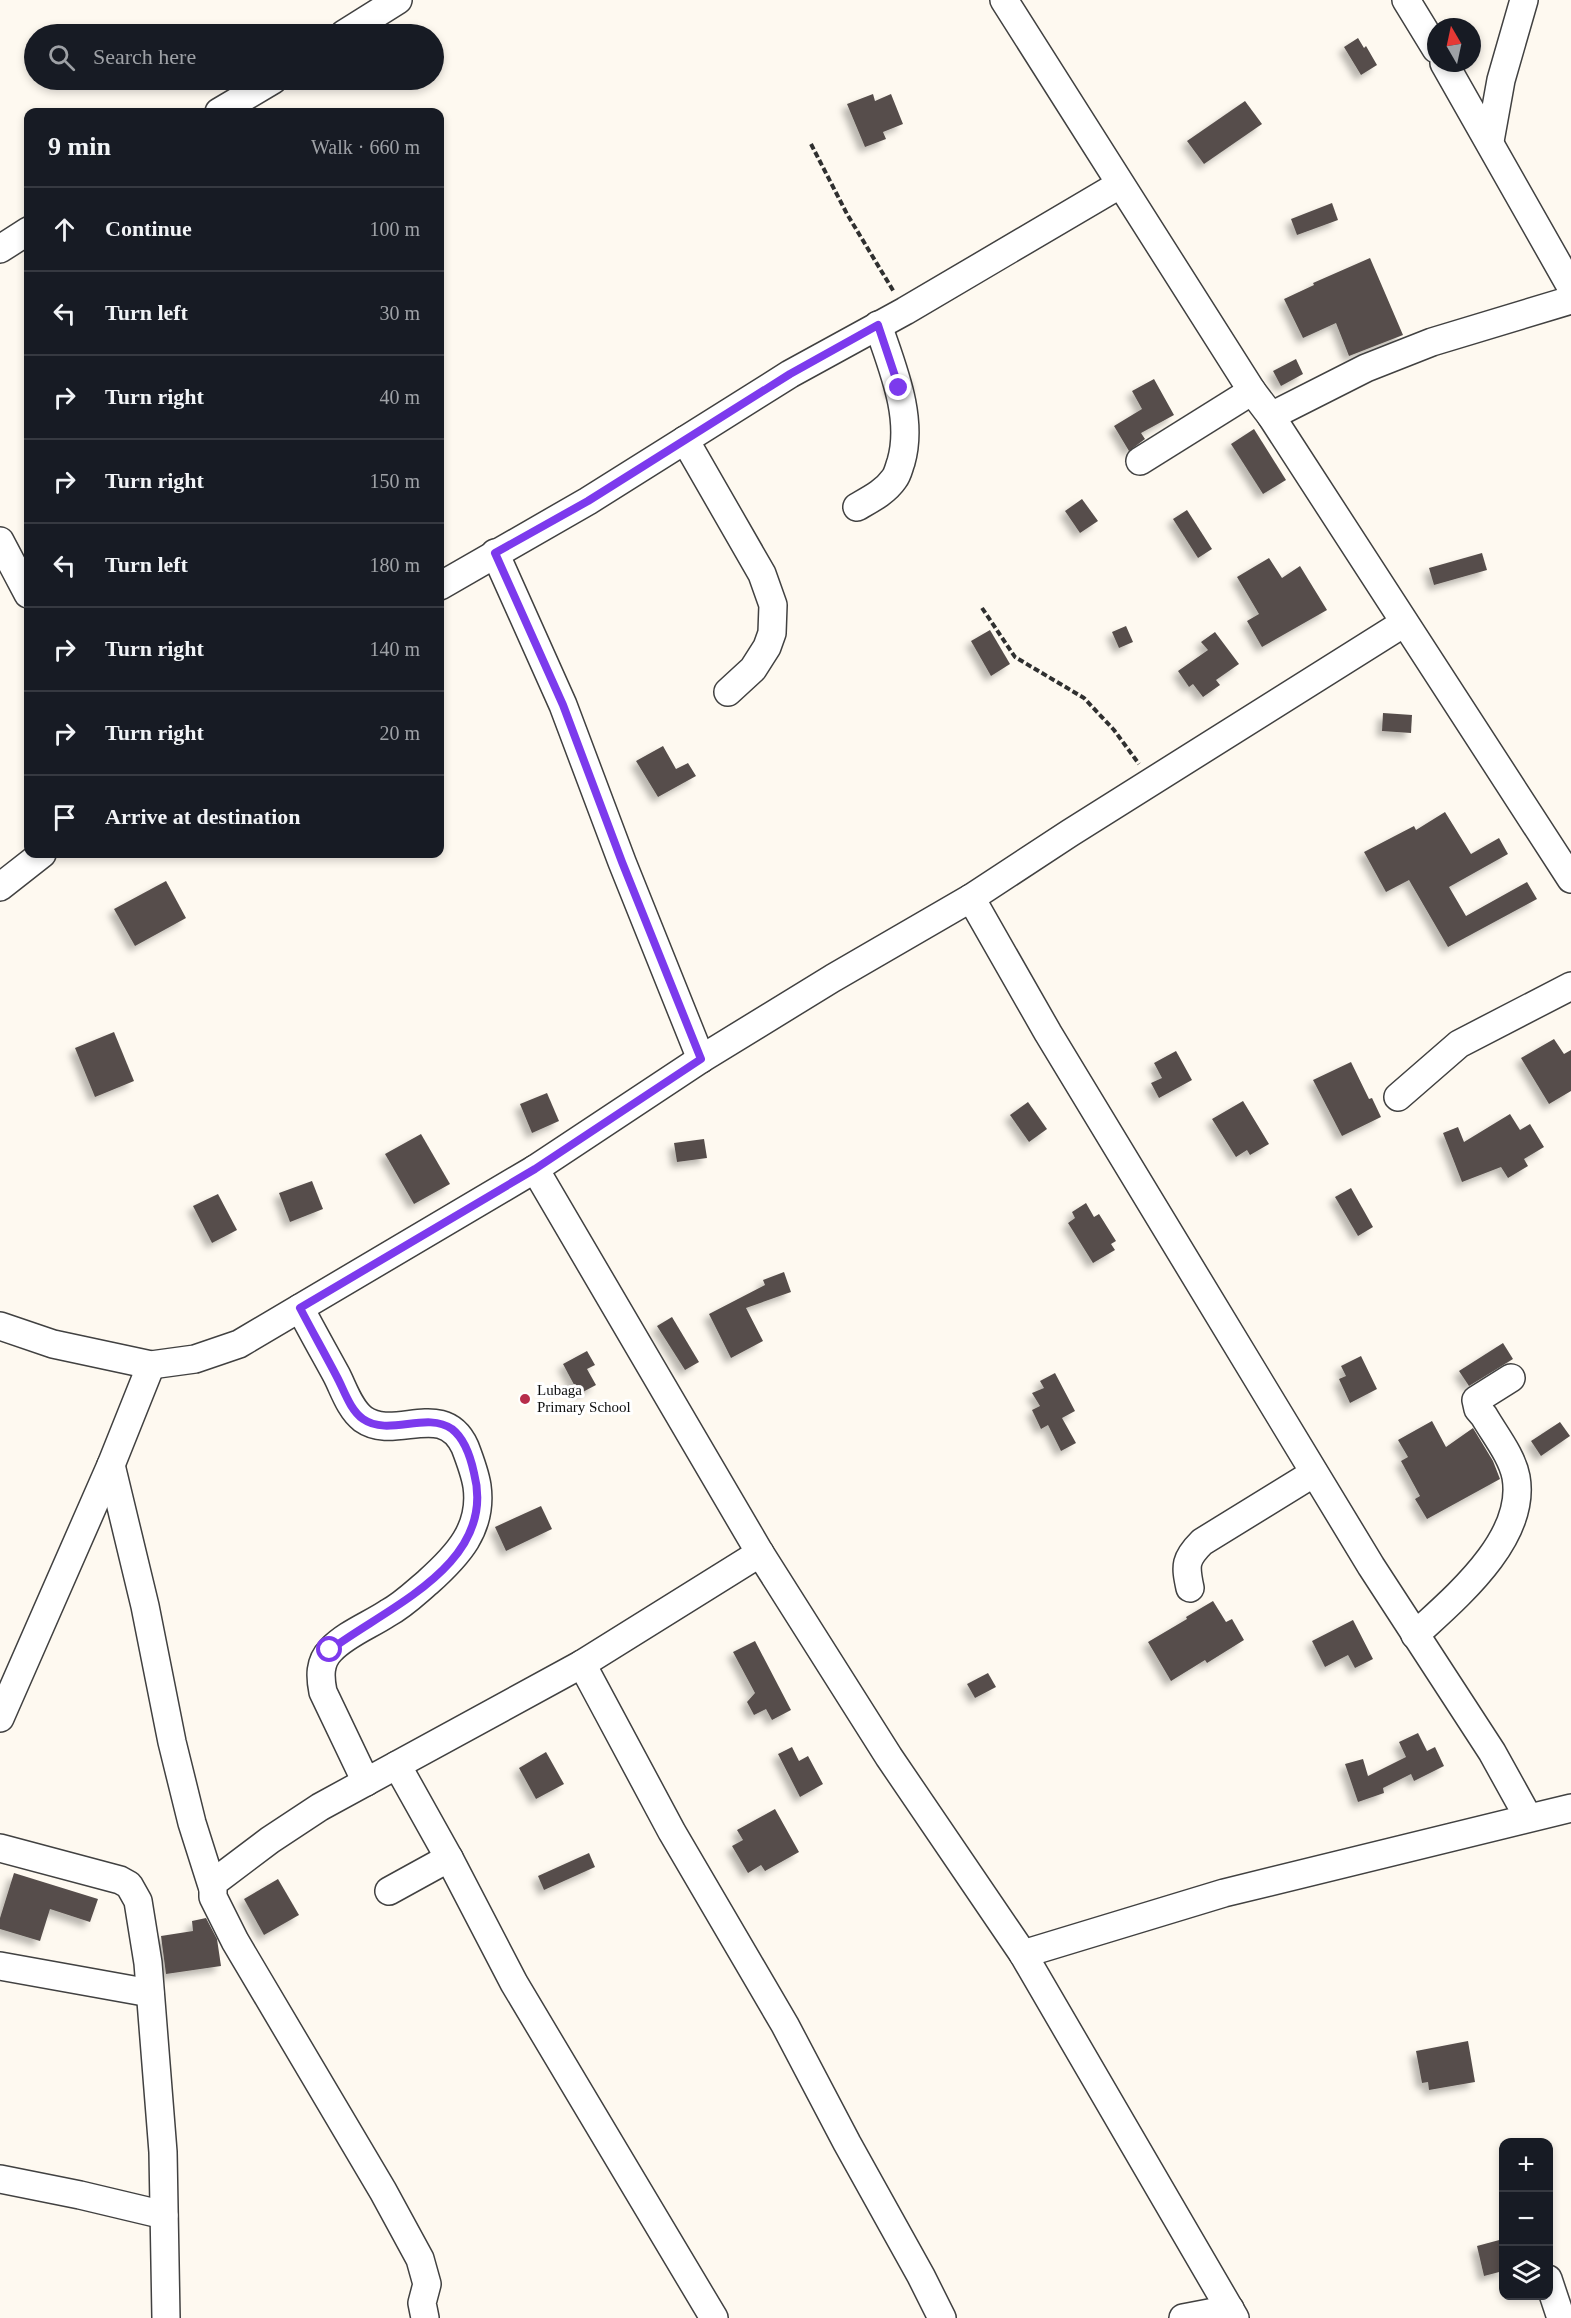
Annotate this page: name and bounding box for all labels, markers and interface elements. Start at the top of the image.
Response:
north arrow [1427,18,1481,72]
search box [24,24,444,90]
icon: search [45,41,78,74]
text: Search here [93,44,196,69]
text: 9 min [48,132,111,161]
text: Walk · 660 m [311,136,420,158]
icon: ahead [48,213,81,246]
text: Continue [105,216,192,241]
text: 100 m [369,218,420,240]
icon: left [48,297,81,330]
text: Turn left [105,300,188,325]
text: 30 m [379,302,420,324]
route end [885,374,911,400]
icon: right [48,381,81,414]
text: Turn right [105,384,204,409]
text: 40 m [379,386,420,408]
icon: right [48,465,81,498]
text: Turn right [105,468,204,493]
text: 150 m [369,470,420,492]
icon: left [48,549,81,582]
text: Turn left [105,552,188,577]
text: 180 m [369,554,420,576]
icon: right [48,633,81,666]
text: Turn right [105,636,204,661]
text: 140 m [369,638,420,660]
icon: right [48,717,81,750]
text: Turn right [105,720,204,745]
text: 20 m [379,722,420,744]
icon: arrive [48,801,81,834]
text: Arrive at destination [105,804,301,829]
place label: Lubaga Primary School [537,1382,631,1415]
marker: Lubaga Primary School [518,1392,532,1406]
route start [316,1636,342,1662]
map controls [1499,2138,1553,2300]
button: + [1499,2138,1553,2192]
button: − [1499,2192,1553,2246]
button: layers [1499,2246,1553,2300]

